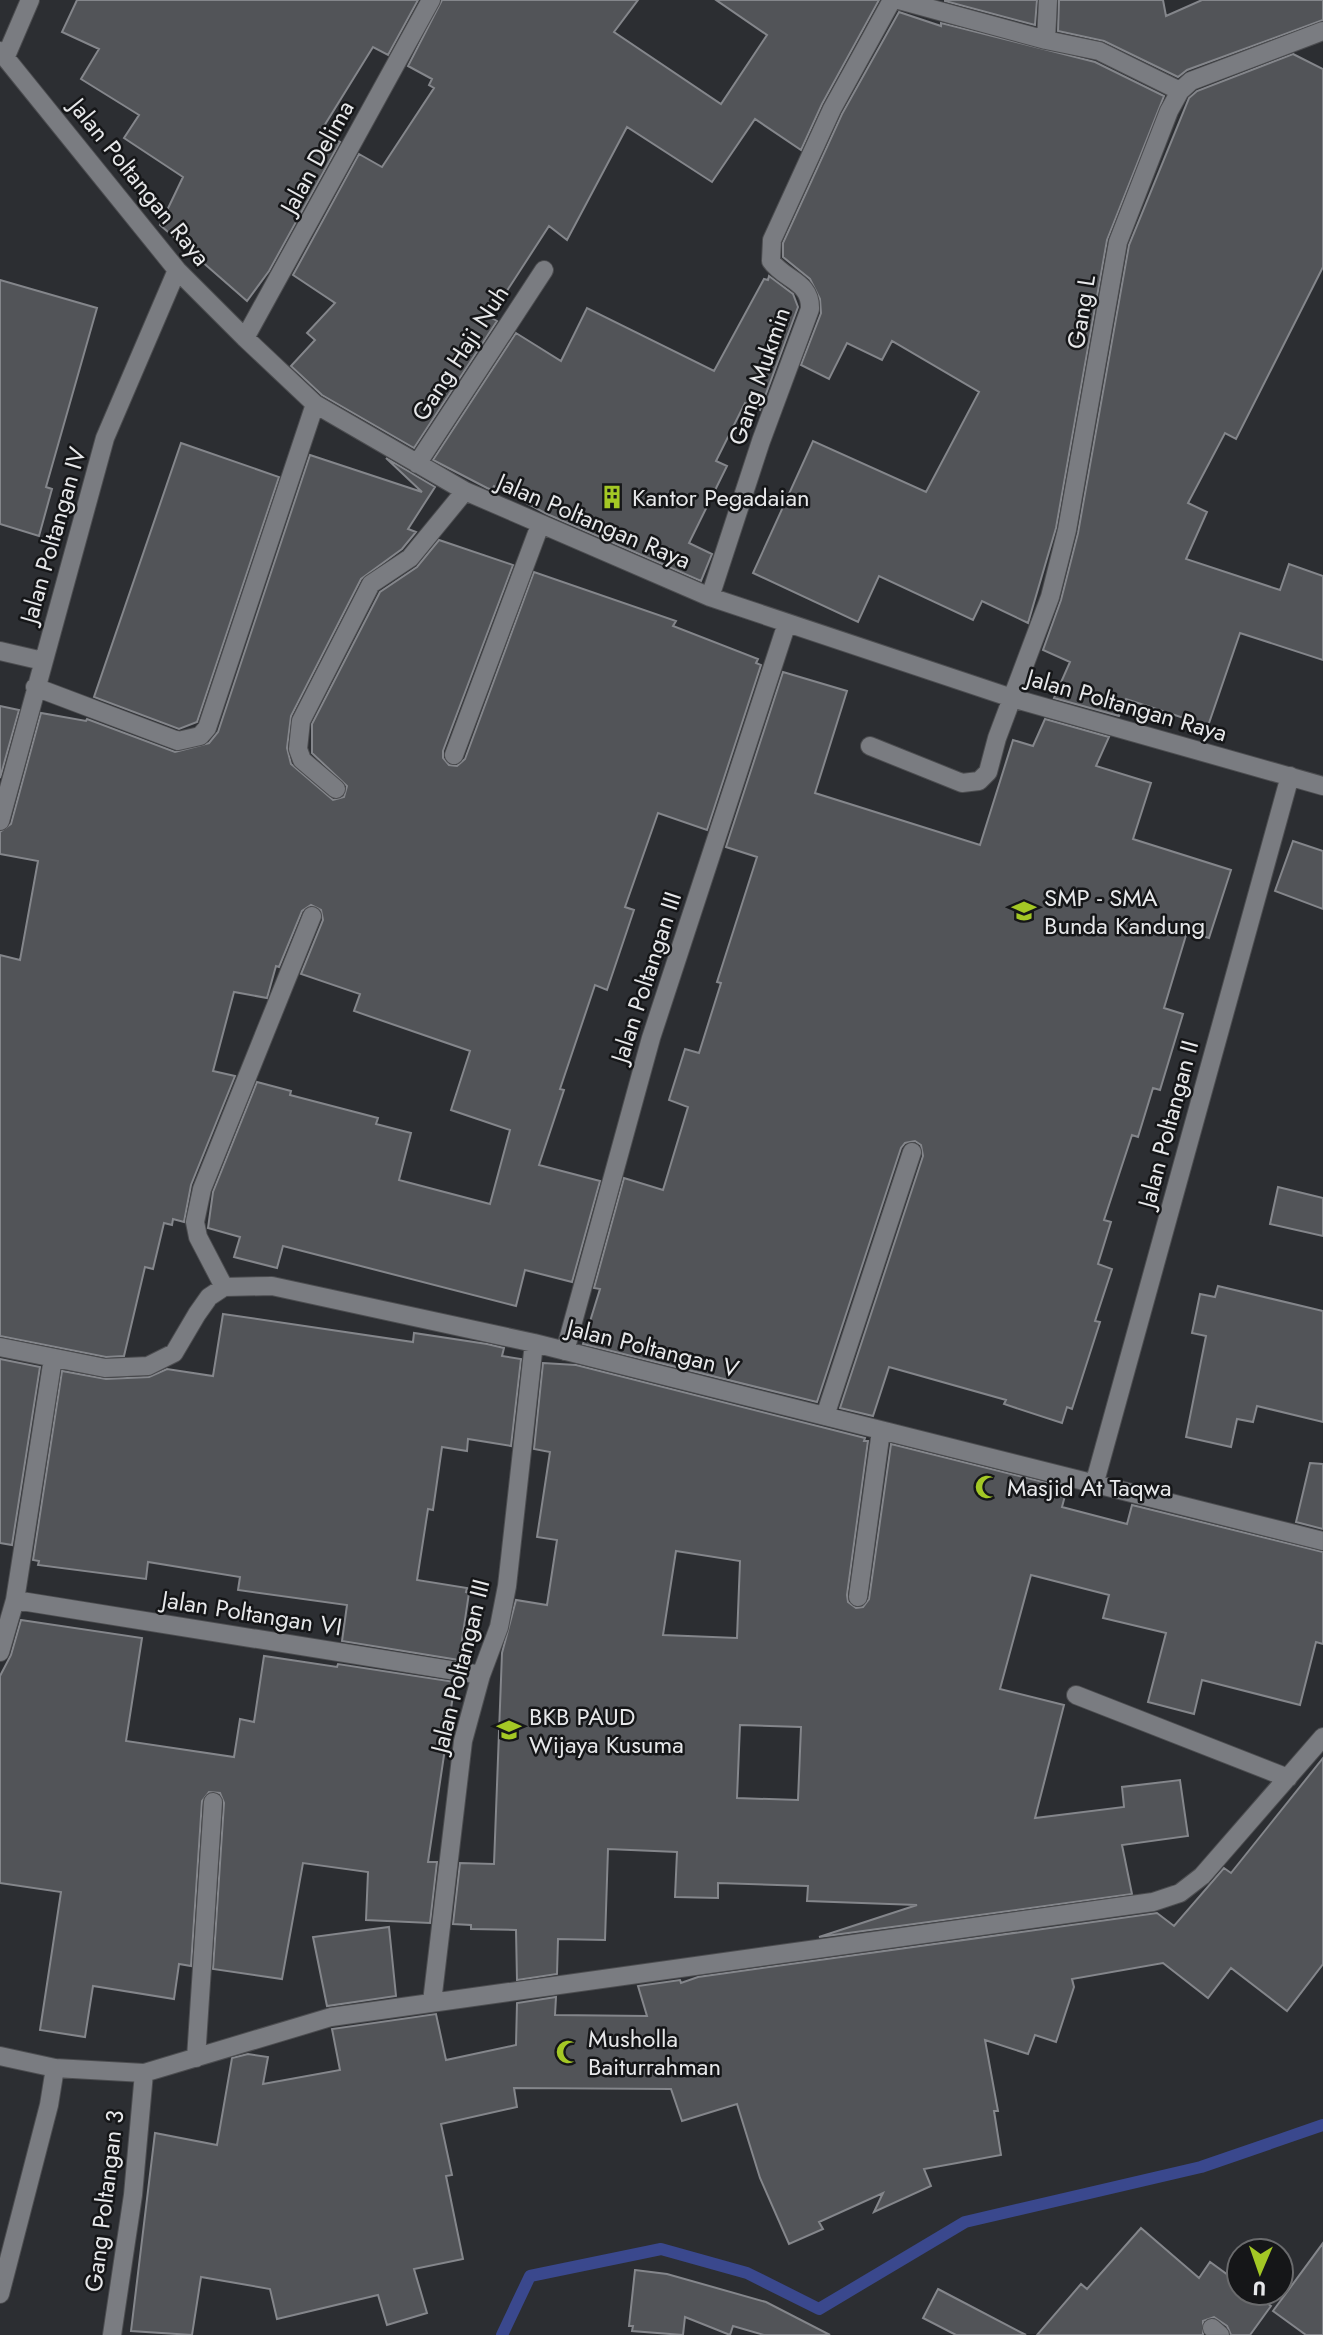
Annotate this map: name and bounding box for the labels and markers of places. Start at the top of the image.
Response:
place label: Kantor Pegadaian [632,480,810,515]
building icon: Kantor Pegadaian [598,483,626,511]
place label: SMP - SMA Bunda Kandung [1044,880,1205,943]
school or university icon: SMP - SMA Bunda Kandung [1010,897,1038,925]
place label: Masjid At Taqwa [1007,1470,1171,1505]
mosque icon: Masjid At Taqwa [973,1473,1001,1501]
place label: BKB PAUD Wijaya Kusuma [529,1699,684,1762]
school or university icon: BKB PAUD Wijaya Kusuma [495,1716,523,1744]
place label: Musholla Baiturrahman [588,2021,721,2084]
mosque icon: Musholla Baiturrahman [554,2038,582,2066]

